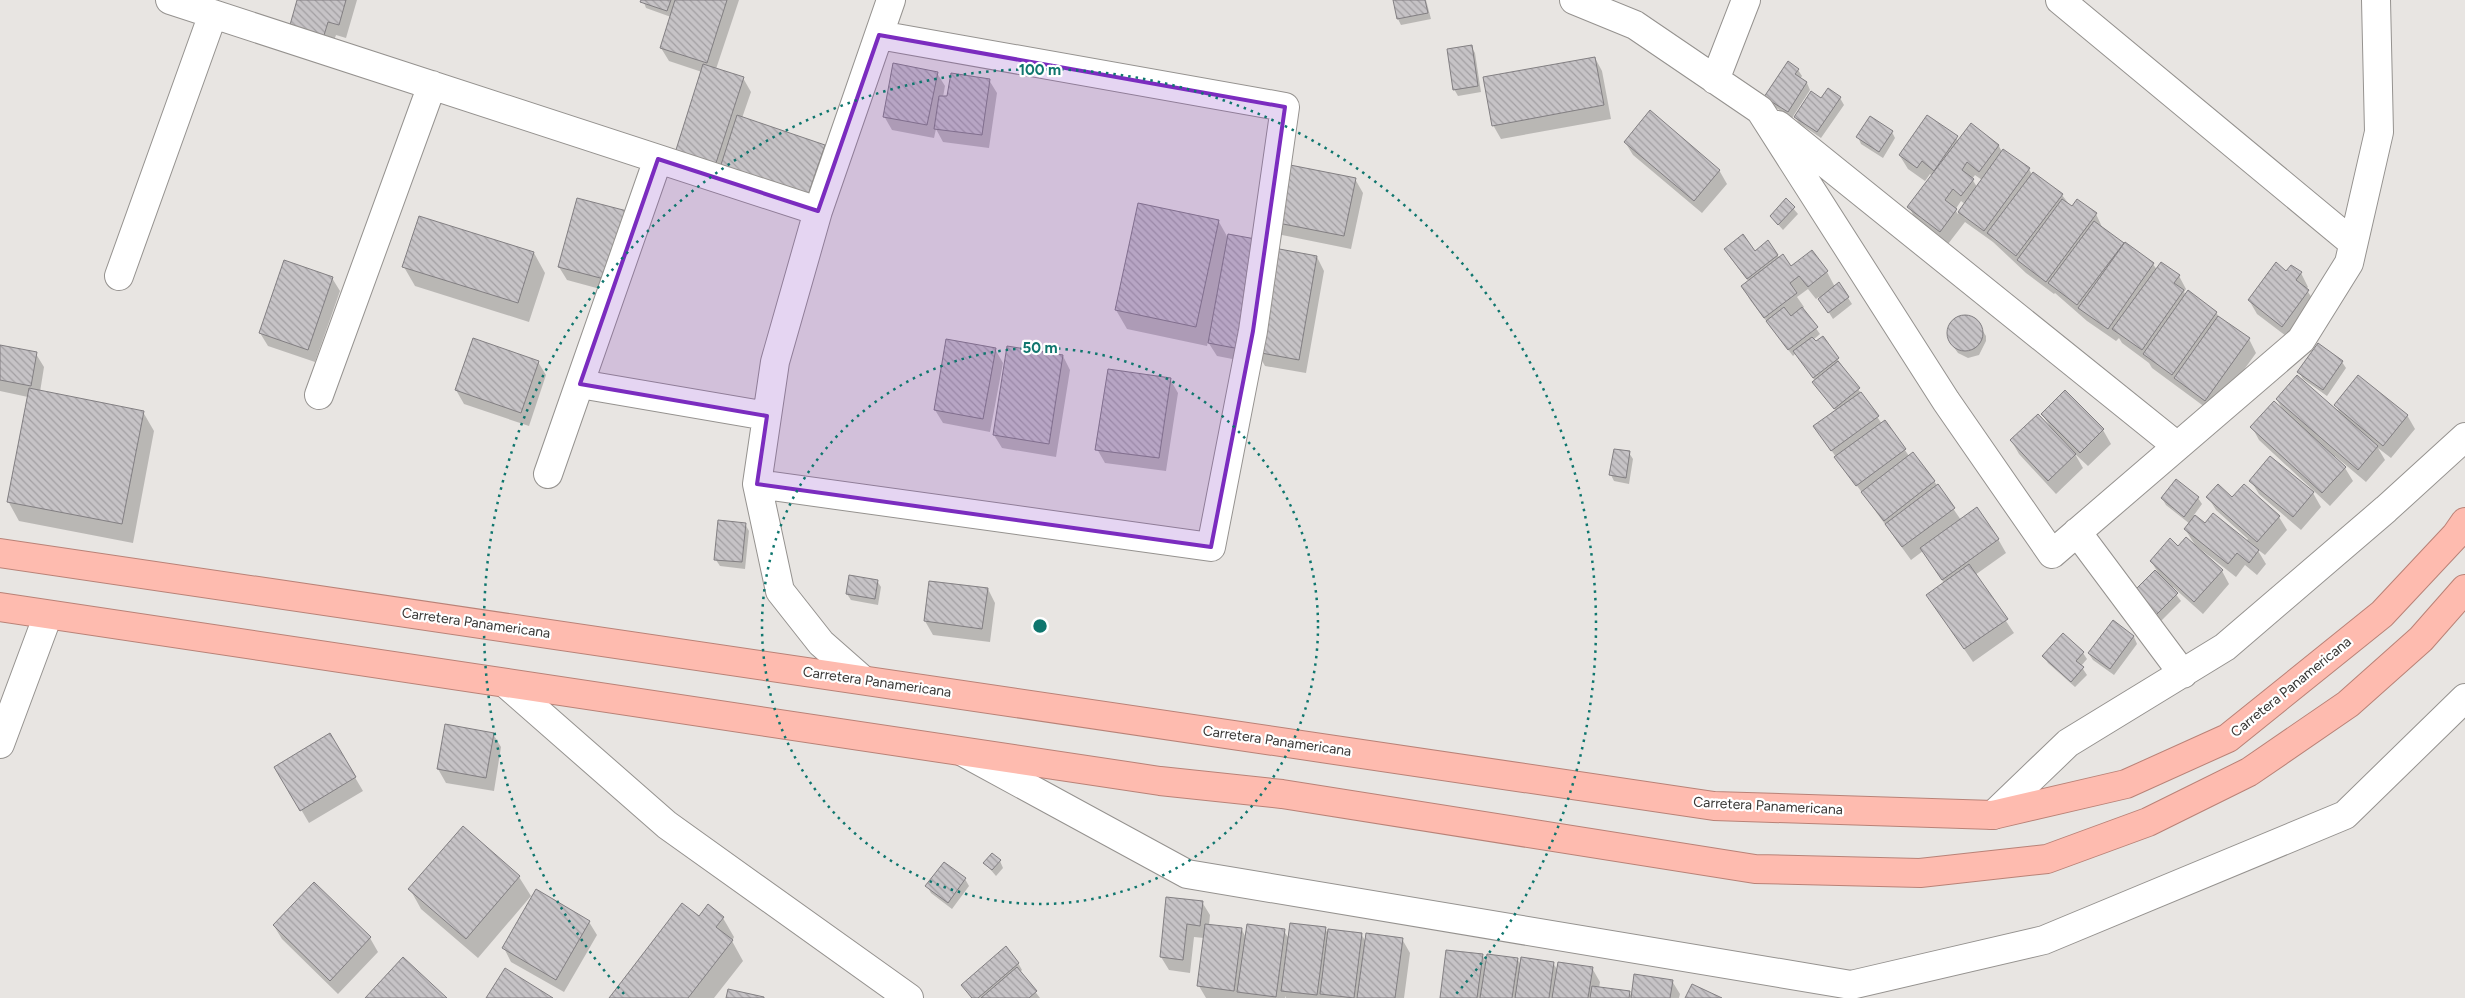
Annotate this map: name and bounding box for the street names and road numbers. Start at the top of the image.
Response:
street label: Carretera Panamericana [401,604,551,642]
street label: Carretera Panamericana [2227,633,2355,741]
street label: Carretera Panamericana [802,663,952,701]
street label: Carretera Panamericana [1202,722,1352,760]
street label: Carretera Panamericana [1693,794,1843,818]

